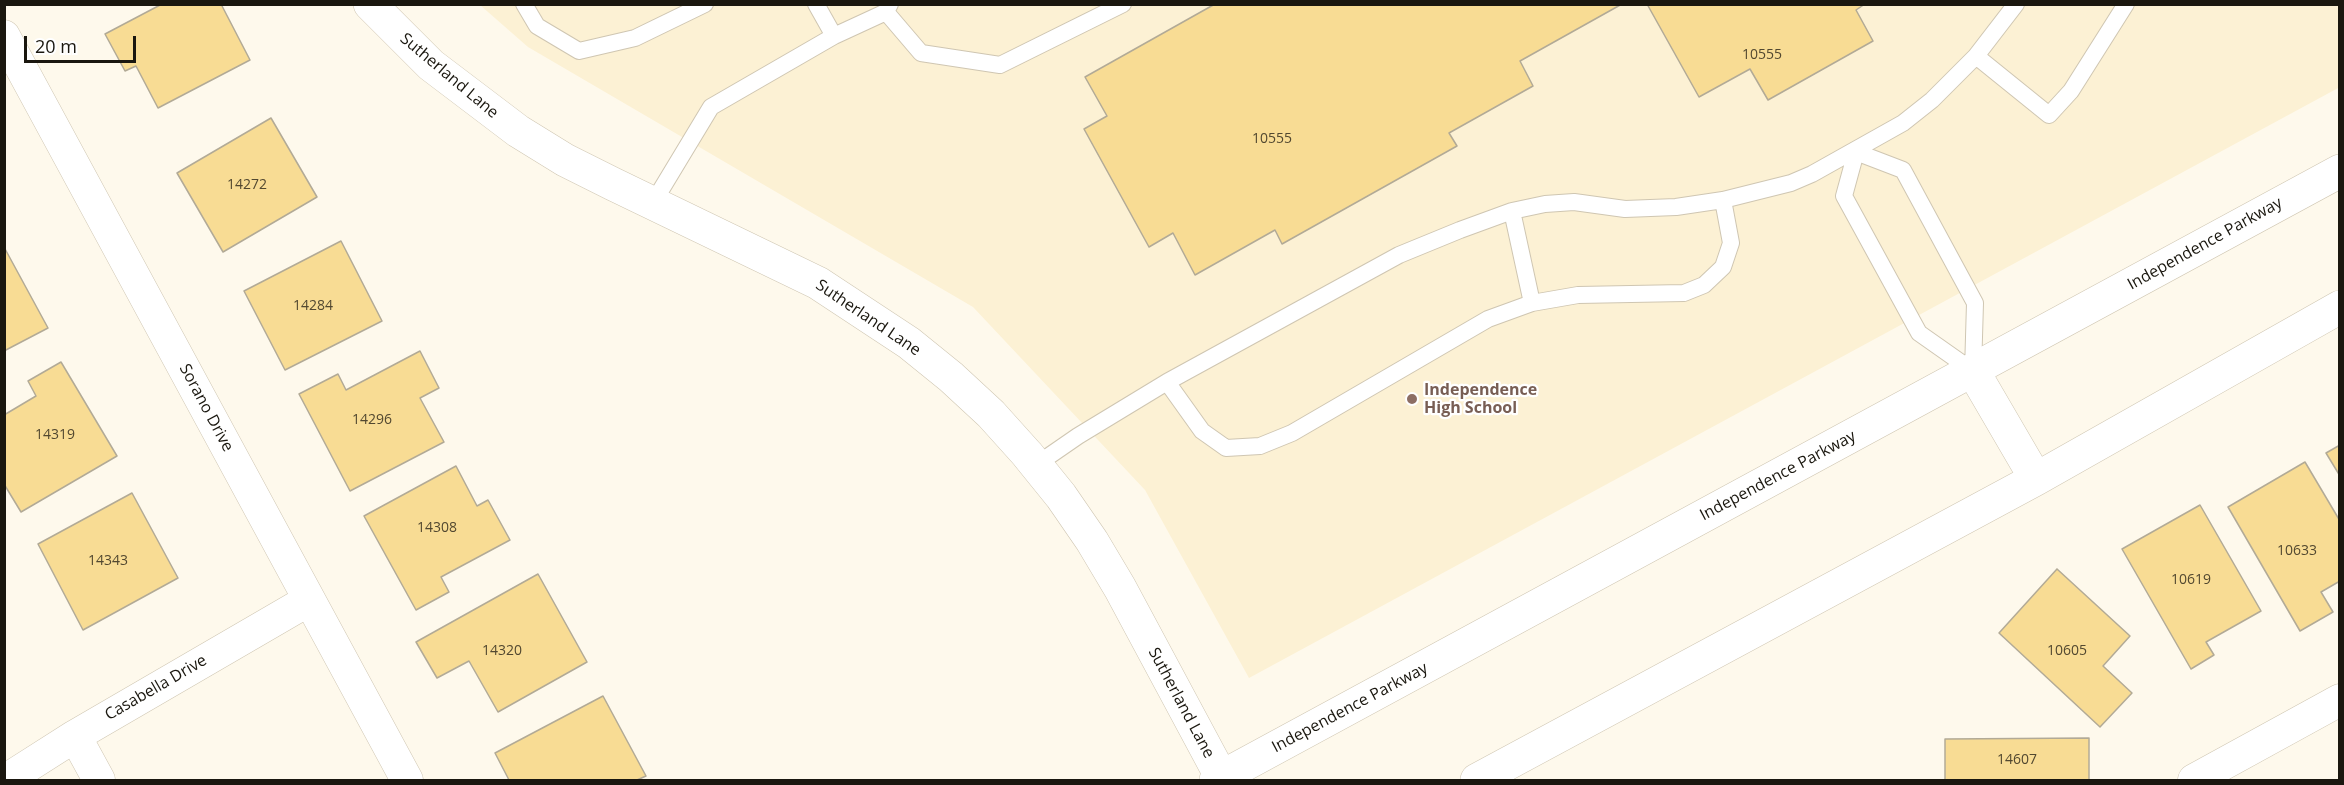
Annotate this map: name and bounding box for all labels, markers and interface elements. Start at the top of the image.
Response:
scale bar [27,24,140,62]
street label: Sutherland Lane [396,29,502,123]
text: 20 m [35,34,77,58]
house number: 10555 [1742,47,1782,63]
house number: 10555 [1252,131,1292,147]
house number: 14272 [227,177,267,193]
street label: Independence Parkway [2124,193,2286,295]
street label: Sutherland Lane [812,276,924,360]
house number: 14284 [293,298,333,314]
street label: Sorano Drive [175,361,237,455]
place label: Independence High School [1424,380,1537,418]
marker: Independence High School [1405,392,1419,406]
house number: 14296 [352,412,392,428]
house number: 14319 [35,427,75,443]
street label: Independence Parkway [1697,427,1859,525]
house number: 14308 [417,520,457,536]
house number: 10633 [2277,543,2317,559]
house number: 14343 [88,553,128,569]
house number: 10619 [2171,572,2211,588]
house number: 14320 [482,643,522,659]
house number: 10605 [2047,643,2087,659]
street label: Sutherland Lane [1144,644,1218,762]
street label: Casabella Drive [102,651,210,725]
street label: Independence Parkway [1269,659,1431,757]
house number: 14607 [1997,752,2037,768]

